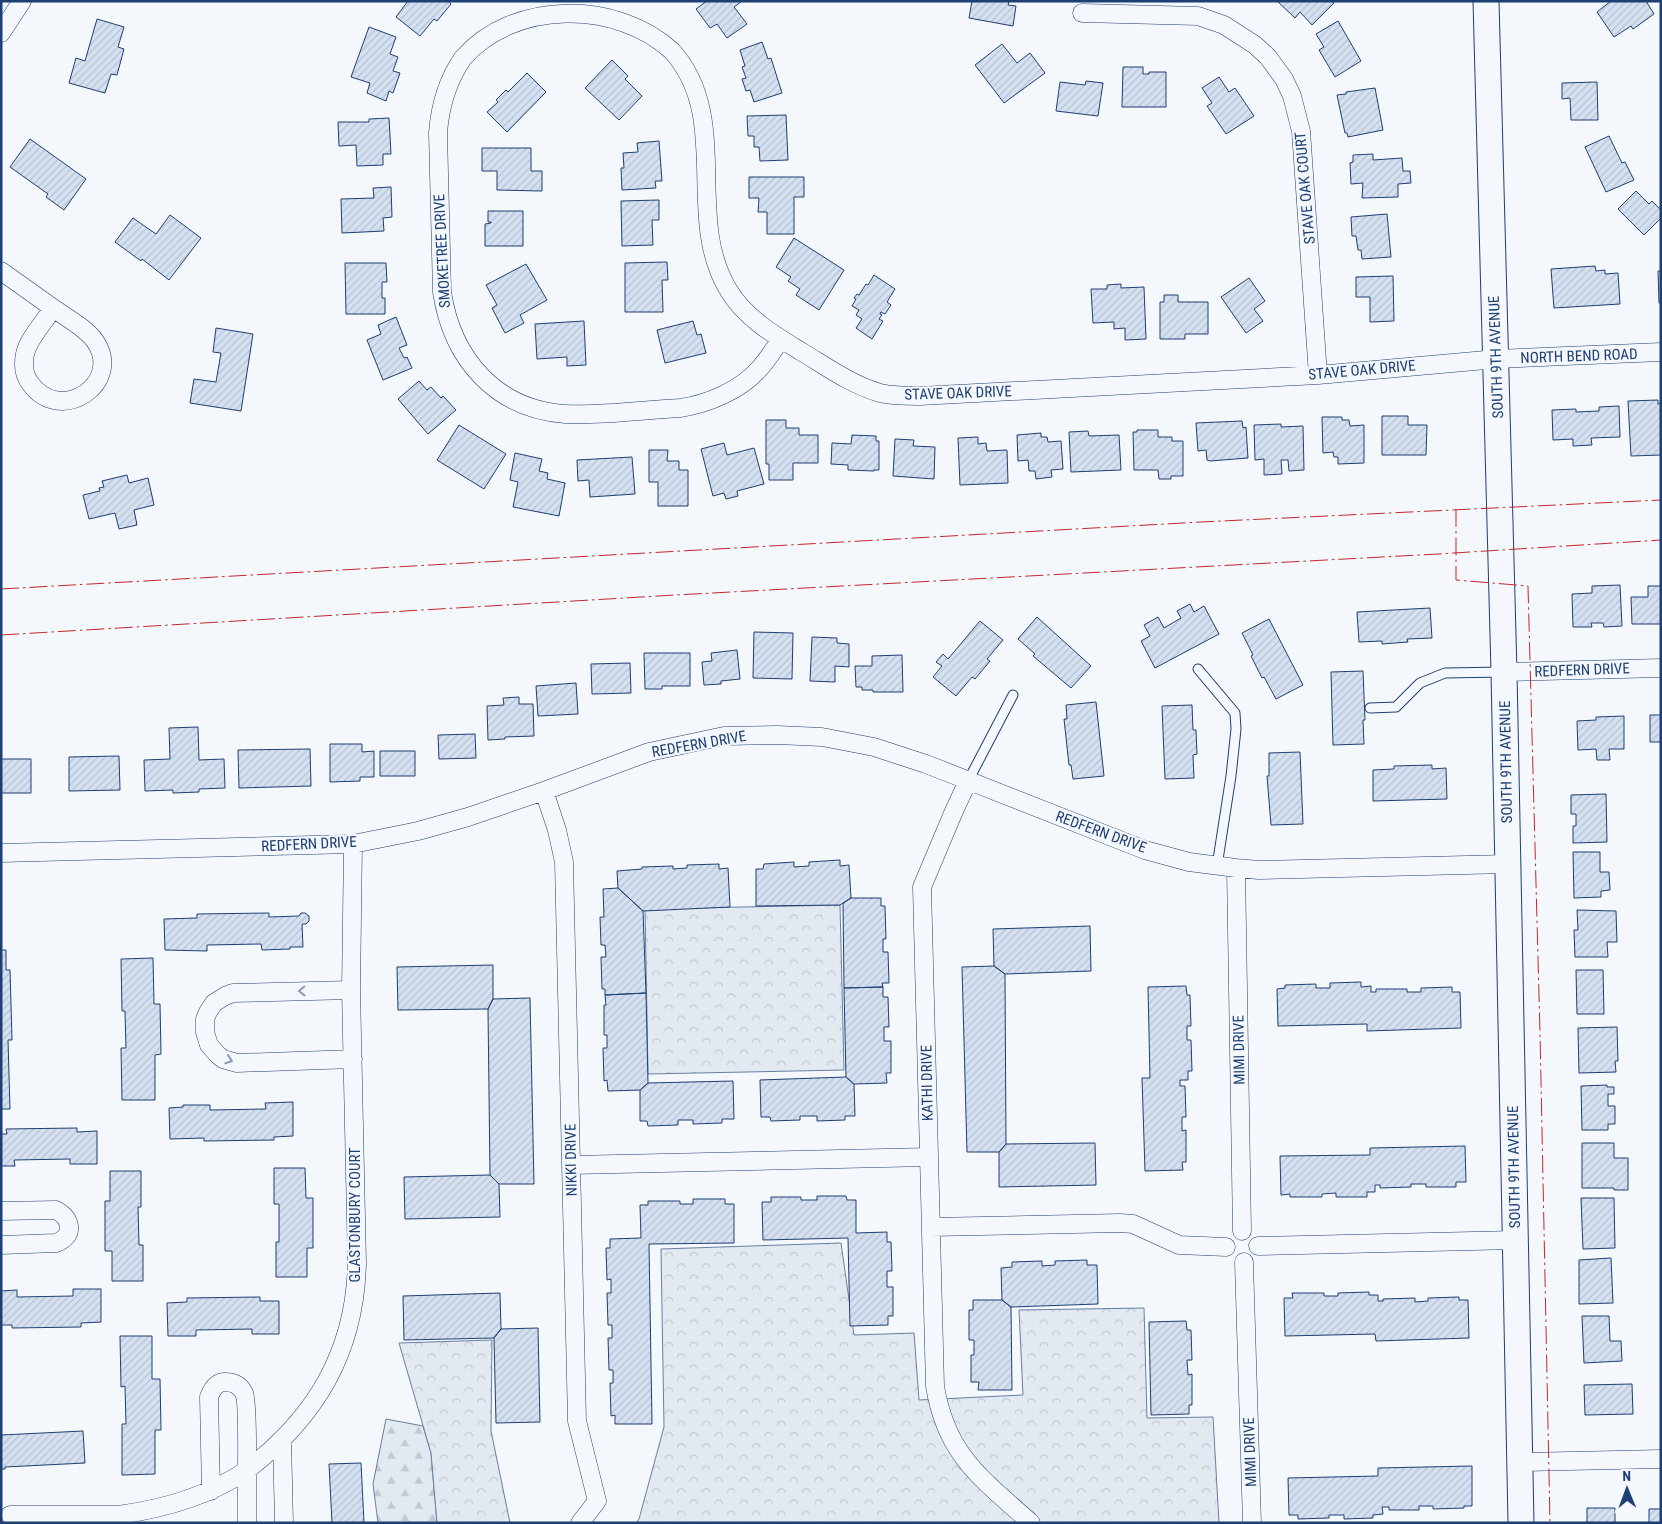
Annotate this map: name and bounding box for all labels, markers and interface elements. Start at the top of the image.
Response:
street label: STAVE OAK COURT [1291,131,1319,245]
street label: SMOKETREE DRIVE [430,194,454,308]
street label: SOUTH 9TH AVENUE [1485,295,1507,419]
street label: NORTH BEND ROAD [1520,345,1638,367]
street label: STAVE OAK DRIVE [1308,356,1416,384]
street label: STAVE OAK DRIVE [904,382,1012,404]
street label: REDFERN DRIVE [1534,659,1630,681]
street label: SOUTH 9TH AVENUE [1496,700,1516,824]
street label: REDFERN DRIVE [650,727,748,761]
street label: REDFERN DRIVE [1053,807,1149,857]
street label: REDFERN DRIVE [261,833,357,855]
one-way arrow [298,986,306,996]
street label: MIMI DRIVE [1229,1015,1249,1085]
street label: KATHI DRIVE [917,1045,937,1121]
one-way arrow [224,1054,233,1064]
street label: SOUTH 9TH AVENUE [1504,1105,1524,1229]
street label: NIKKI DRIVE [561,1123,581,1197]
street label: GLASTONBURY COURT [346,1147,364,1283]
street label: MIMI DRIVE [1240,1417,1260,1487]
north arrow [1602,1464,1652,1514]
text: N [1622,1468,1631,1484]

